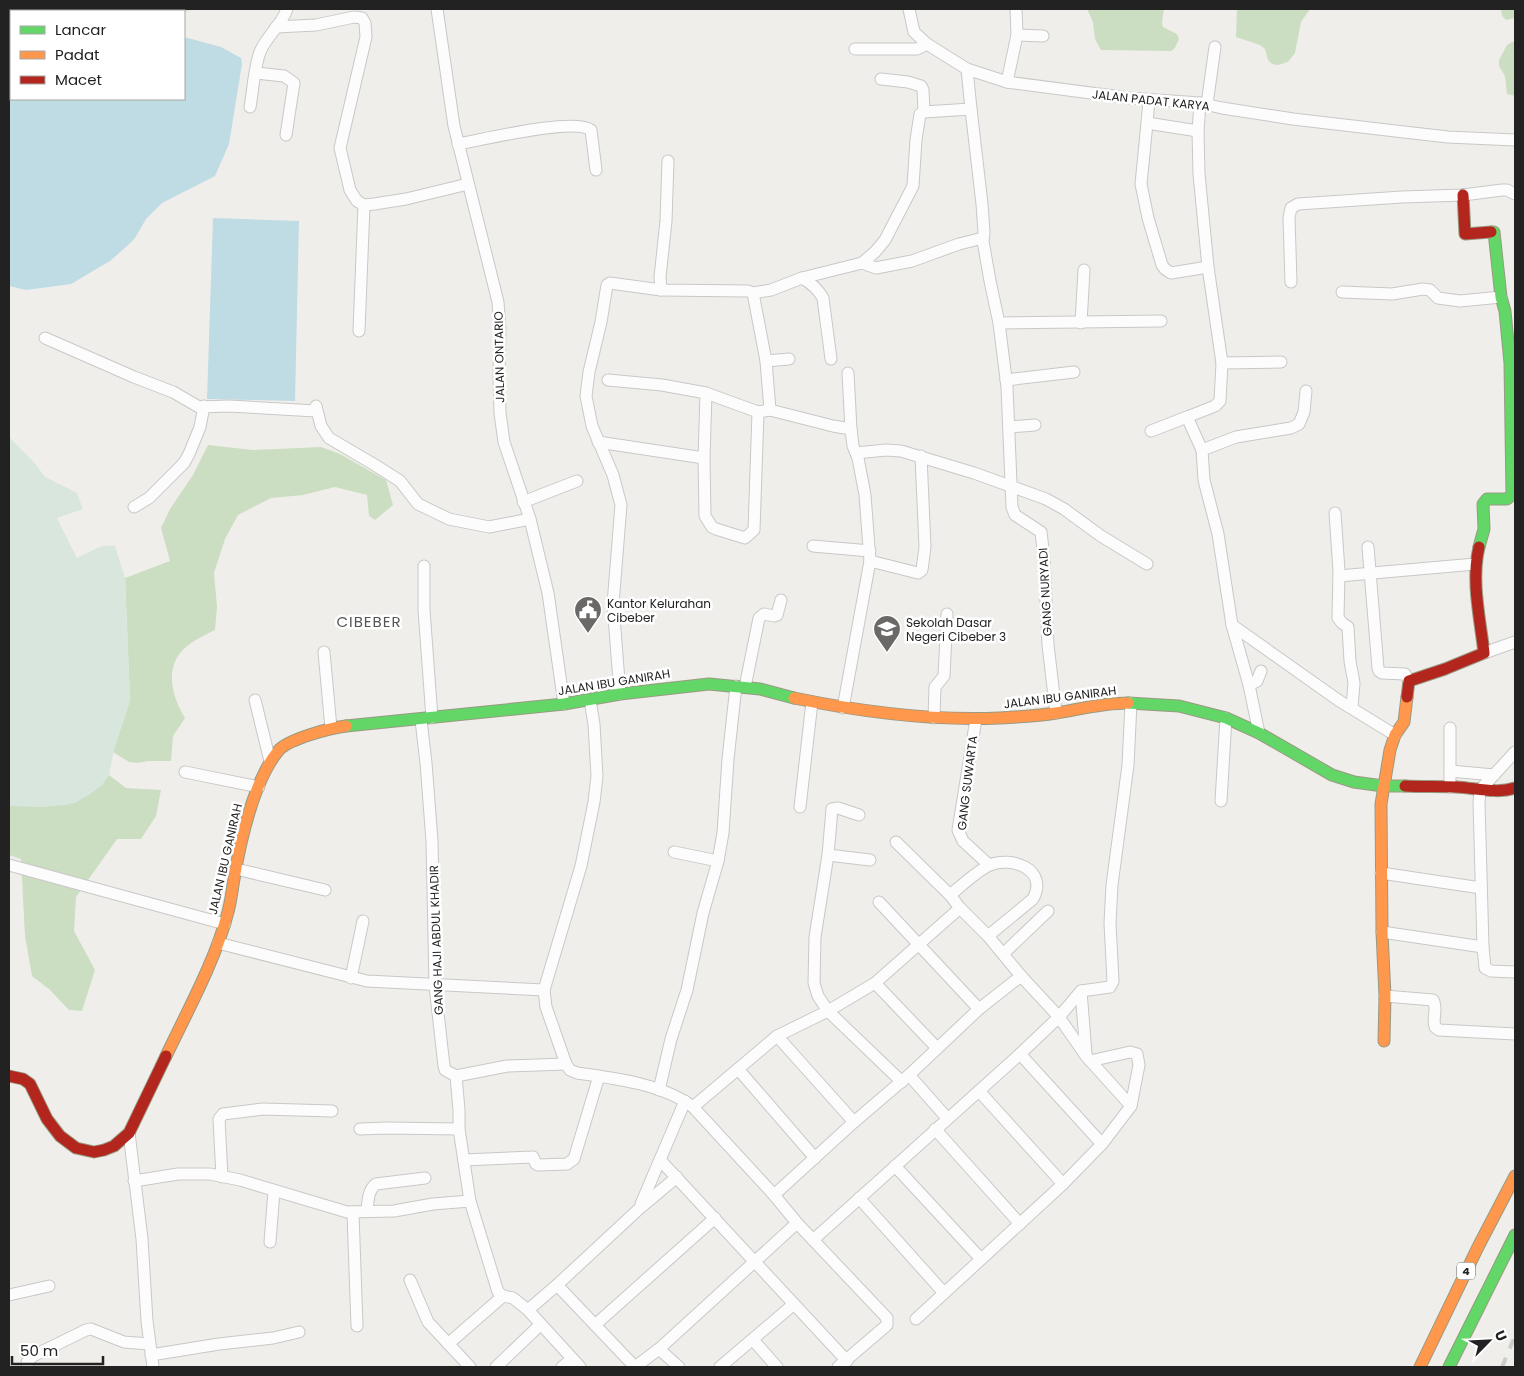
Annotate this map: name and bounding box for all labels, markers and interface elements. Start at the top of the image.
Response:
legend [10,10,185,100]
text: Lancar [55,19,106,40]
text: Padat [55,44,100,65]
text: Macet [55,69,102,90]
street label: JALAN PADAT KARYA [1091,85,1211,115]
street label: JALAN ONTARIO [490,311,508,403]
street label: GANG NURYADI [1034,547,1056,637]
public building icon: Kantor Kelurahan Cibeber [573,595,603,634]
place label: Kantor Kelurahan Cibeber [607,595,711,626]
district label: CIBEBER [336,611,402,632]
school or university icon: Sekolah Dasar Negeri Cibeber 3 [872,614,902,653]
place label: Sekolah Dasar Negeri Cibeber 3 [906,614,1006,645]
street label: JALAN IBU GANIRAH [557,665,671,699]
street label: JALAN IBU GANIRAH [1003,682,1117,712]
street label: GANG SUWARTA [953,735,981,831]
street label: JALAN IBU GANIRAH [204,802,246,916]
street label: GANG HAJI ABDUL KHADIR [425,865,447,1015]
road number: 4 [1457,1262,1475,1280]
north arrow [1464,1316,1514,1366]
text: U [1490,1327,1512,1344]
scale bar [12,1334,104,1366]
text: 50 m [20,1340,58,1361]

